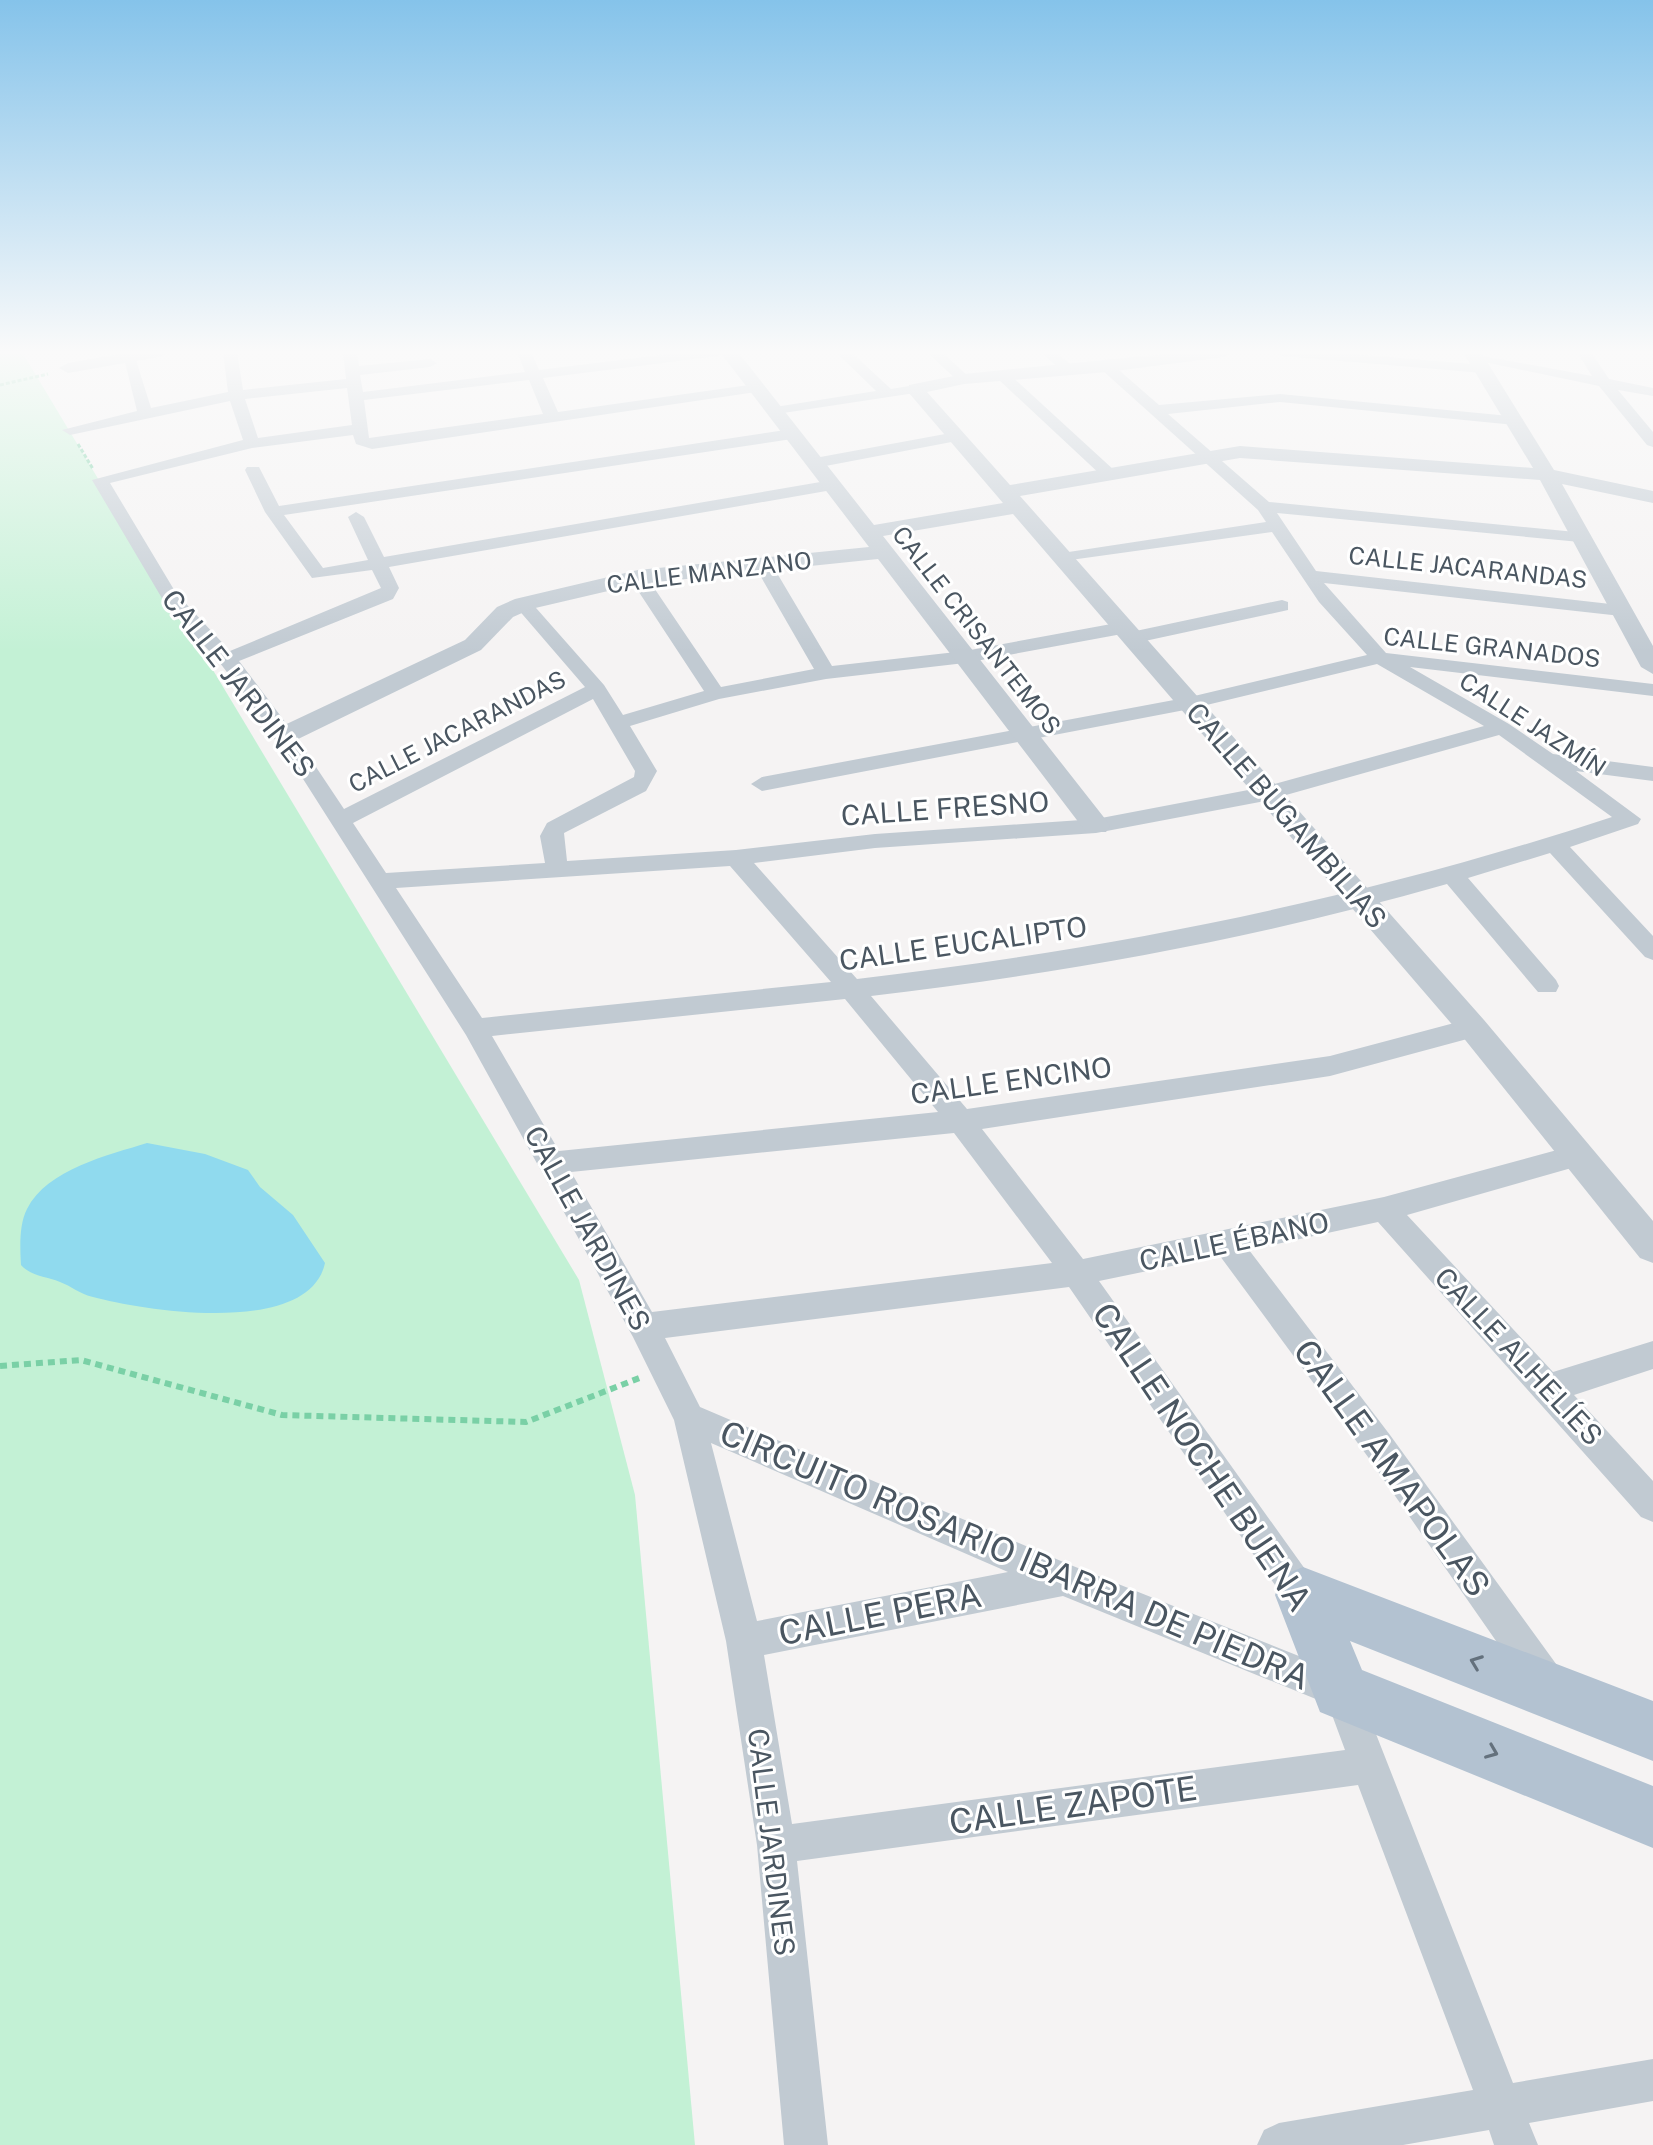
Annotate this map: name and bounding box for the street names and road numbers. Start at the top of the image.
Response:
street label: CALLE CRISANTEMOS [887,520,1067,740]
street label: CALLE JACARANDAS [1347,541,1589,593]
street label: CALLE MANZANO [605,546,813,598]
street label: CALLE JARDINES [156,583,322,783]
street label: CALLE GRANADOS [1382,622,1602,672]
street label: CALLE JACARANDAS [344,664,570,798]
street label: CALLE JAZMÍN [1455,666,1611,782]
street label: CALLE BUGAMBILIAS [1180,695,1394,935]
street label: CALLE FRESNO [840,784,1050,832]
street label: CALLE EUCALIPTO [837,909,1089,977]
street label: CALLE ENCINO [908,1050,1114,1110]
street label: CALLE JARDINES [518,1120,658,1336]
street label: CALLE ÉBANO [1136,1205,1332,1277]
street label: CALLE ALHELÍES [1428,1260,1610,1452]
street label: CALLE NOCHE BUENA [1084,1295,1320,1619]
street label: CALLE AMAPOLAS [1285,1332,1499,1604]
street label: CIRCUITO ROSARIO IBARRA DE PIEDRA [714,1412,1316,1698]
street label: CALLE PERA [775,1575,985,1653]
street label: CALLE JARDINES [742,1726,802,1958]
street label: CALLE ZAPOTE [946,1768,1200,1842]

